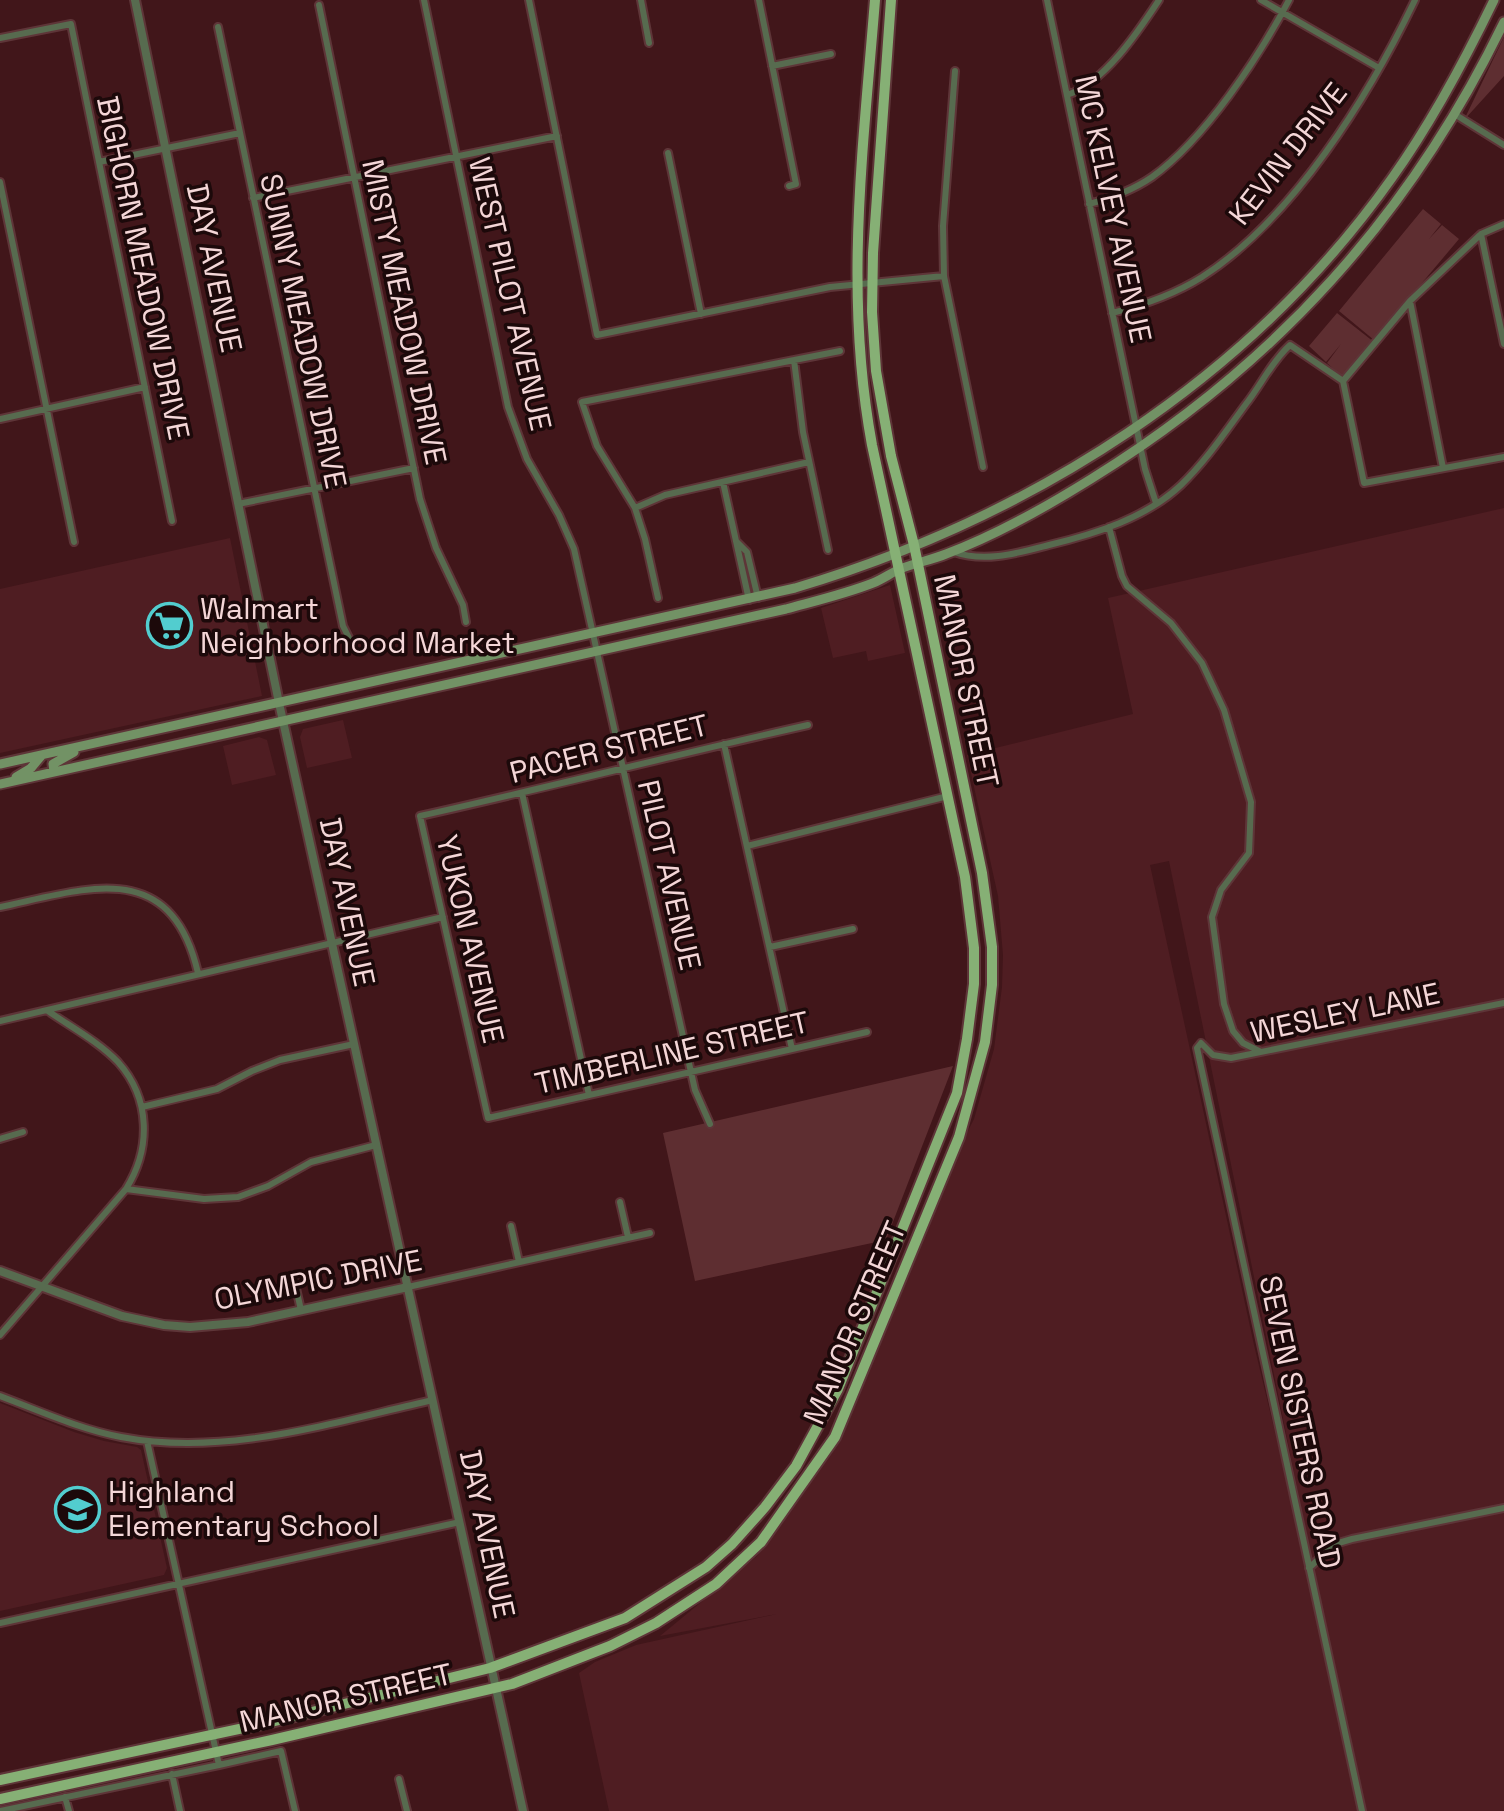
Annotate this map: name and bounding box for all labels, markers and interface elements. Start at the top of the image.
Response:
street label: MC KELVEY AVENUE [1066,72,1161,346]
street label: KEVIN DRIVE [1220,75,1355,233]
street label: BIGHORN MEADOW DRIVE [88,93,199,443]
street label: WEST PILOT AVENUE [460,153,561,434]
street label: MISTY MEADOW DRIVE [353,156,456,468]
street label: SUNNY MEADOW DRIVE [251,170,356,492]
street label: DAY AVENUE [178,180,251,356]
street label: MANOR STREET [925,571,1008,791]
place label: Walmart Neighborhood Market [200,589,515,662]
supermarket icon: Walmart Neighborhood Market [145,602,193,650]
street label: PACER STREET [506,705,712,792]
street label: PILOT AVENUE [629,776,710,974]
street label: DAY AVENUE [311,814,384,990]
street label: YUKON AVENUE [428,831,513,1047]
street label: WESLEY LANE [1247,973,1443,1052]
street label: TIMBERLINE STREET [531,1002,813,1103]
street label: MANOR STREET [794,1215,915,1430]
street label: OLYMPIC DRIVE [211,1240,425,1319]
street label: SEVEN SISTERS ROAD [1250,1272,1351,1572]
street label: DAY AVENUE [451,1446,524,1622]
place label: Highland Elementary School [108,1472,379,1545]
school or university icon: Highland Elementary School [53,1485,101,1533]
street label: MANOR STREET [236,1654,456,1741]

